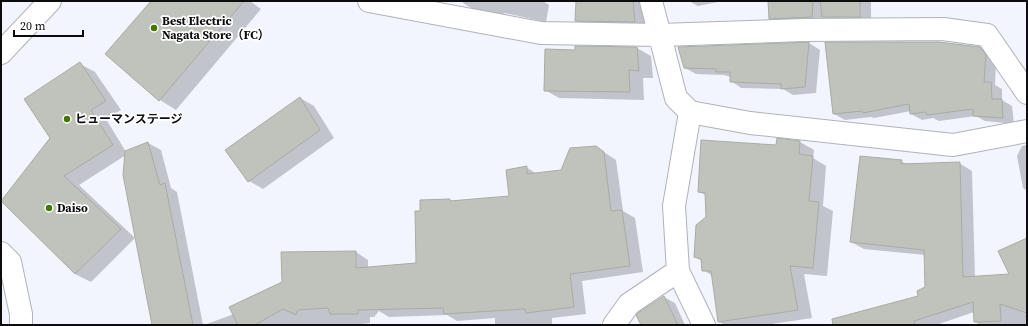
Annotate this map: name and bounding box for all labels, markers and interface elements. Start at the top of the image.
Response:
scale bar [14,12,83,38]
place label: Best Electric Nagata Store（FC） [162,13,270,43]
text: 20 m [20,18,46,34]
marker: Best Electric Nagata Store（FC） [149,23,159,33]
place label: ヒューマンステージ [75,111,183,127]
marker: ヒューマンステージ [62,114,72,124]
place label: Daiso [57,200,88,216]
marker: Daiso [44,203,54,213]

